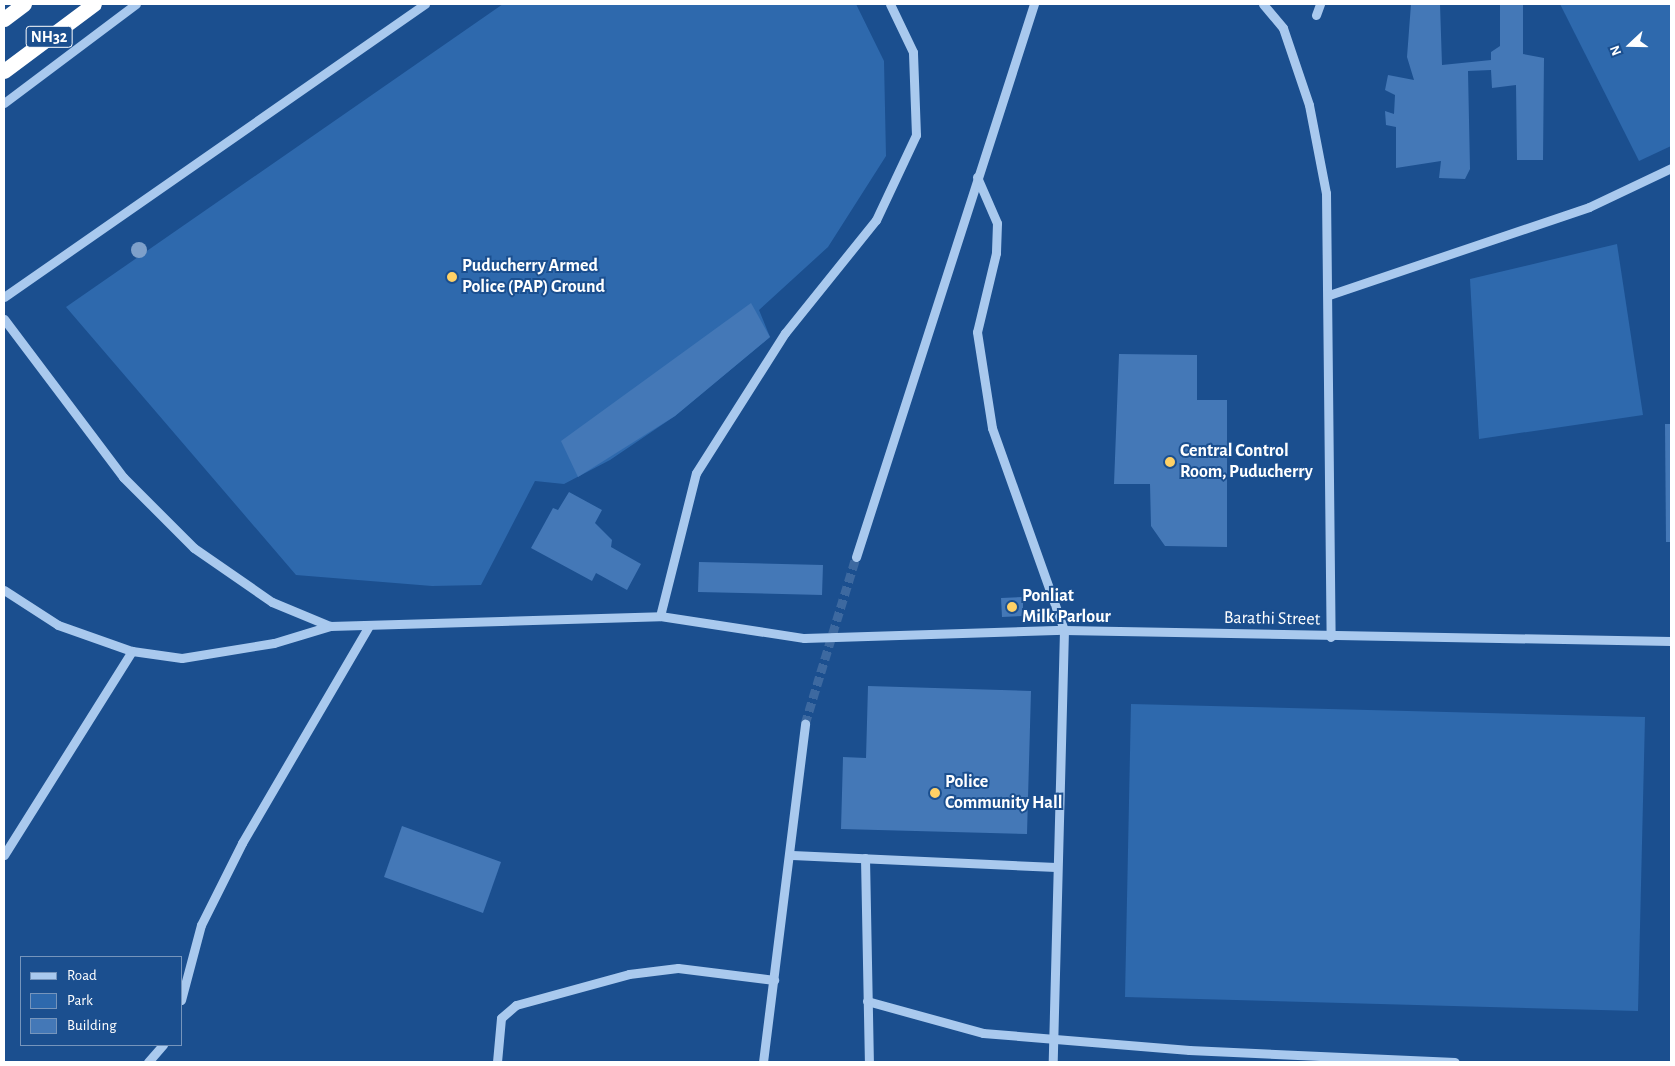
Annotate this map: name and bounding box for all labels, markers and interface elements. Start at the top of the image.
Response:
north arrow [1605,20,1655,70]
road number: NH32 [25,24,73,51]
text: N [1608,43,1624,57]
place label: Puducherry Armed Police (PAP) Ground [462,256,605,298]
marker: Puducherry Armed Police (PAP) Ground [446,271,458,283]
place label: Central Control Room, Puducherry [1180,441,1313,484]
marker: Central Control Room, Puducherry [1164,456,1176,468]
place label: Ponliat Milk Parlour [1022,586,1111,628]
marker: Ponliat Milk Parlour [1006,601,1018,613]
street label: Barathi Street [1224,607,1320,631]
place label: Police Community Hall [945,772,1062,814]
marker: Police Community Hall [929,787,941,799]
legend [20,956,182,1046]
text: Road [67,968,97,983]
text: Park [67,993,93,1008]
text: Building [67,1018,117,1033]

